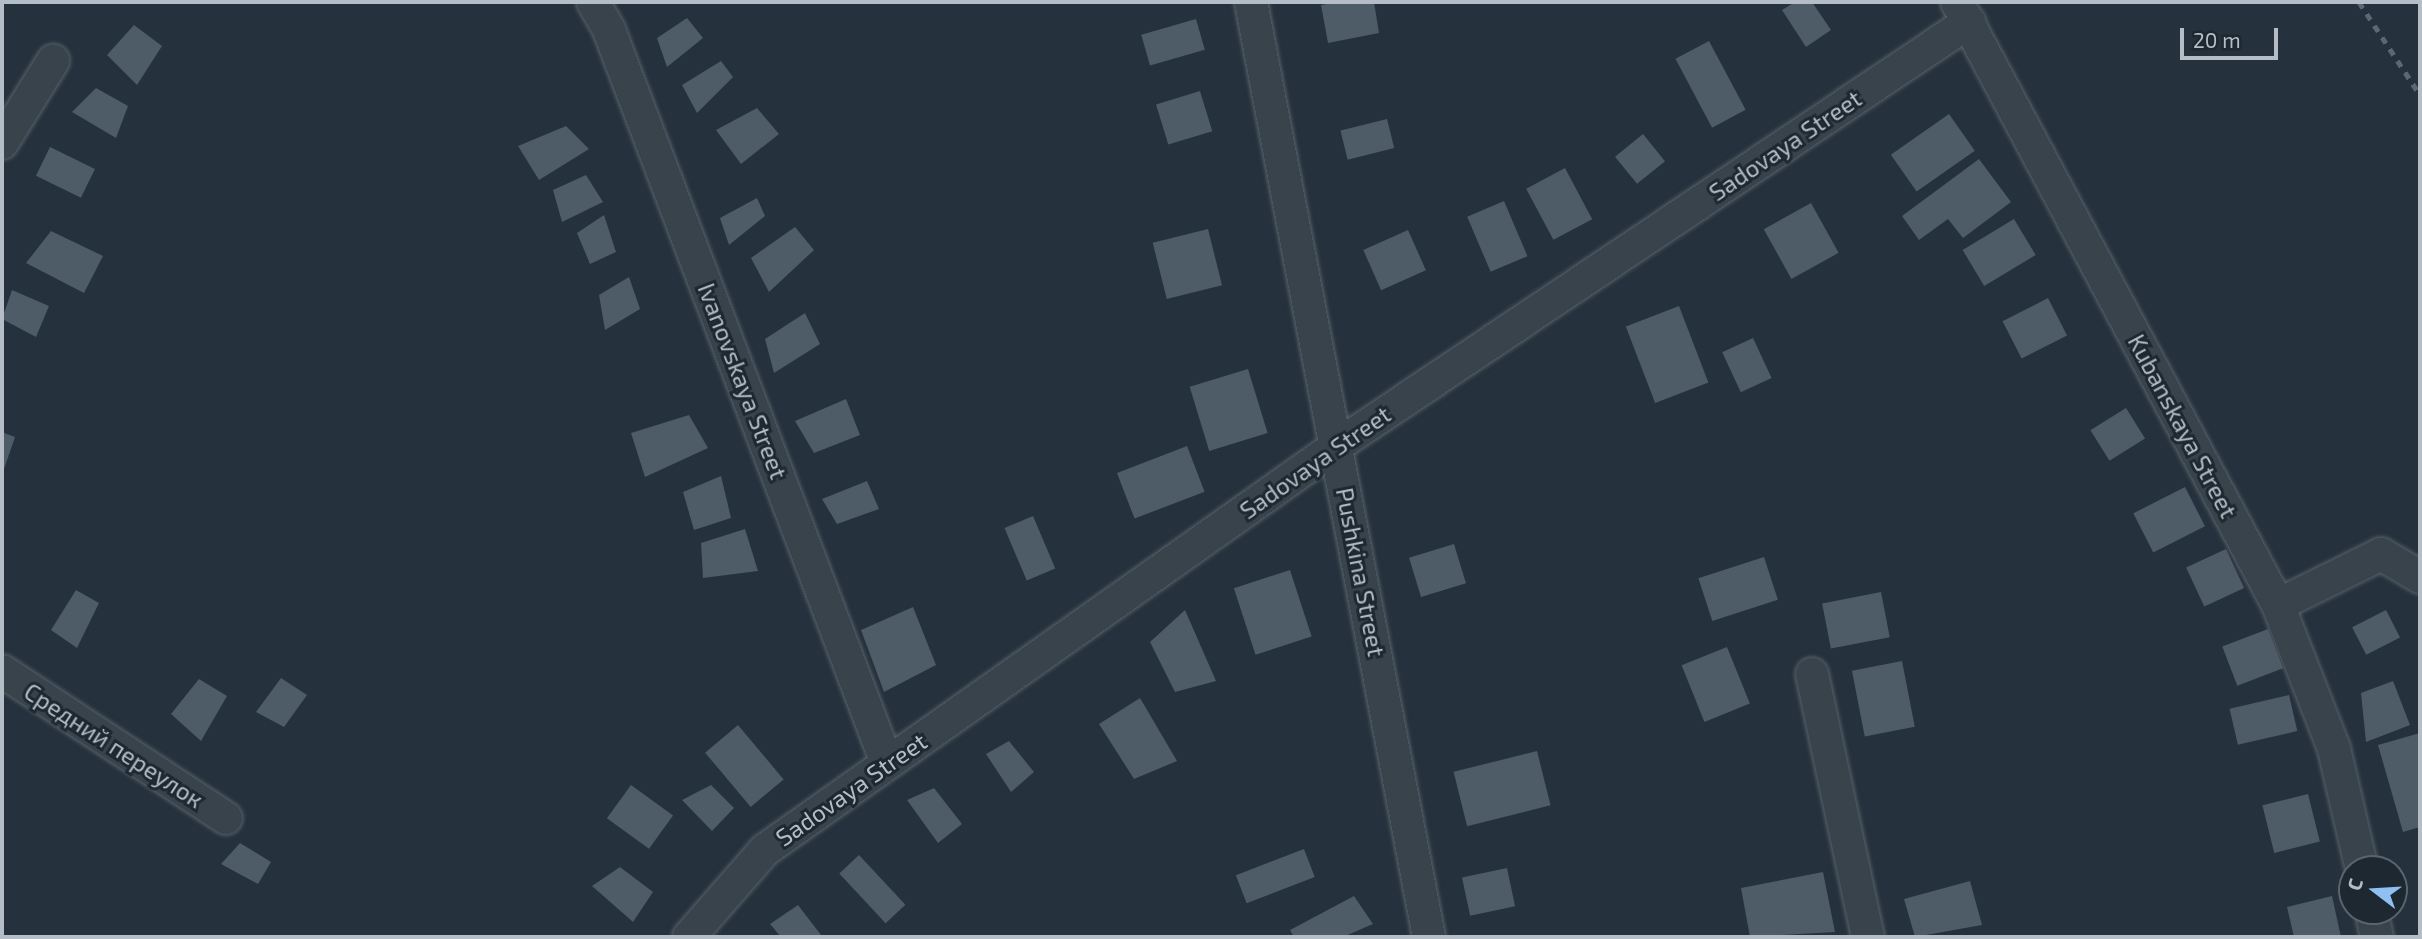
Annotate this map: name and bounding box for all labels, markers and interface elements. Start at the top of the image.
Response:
scale bar [2184,14,2282,58]
text: 20 m [2193,27,2241,52]
street label: Sadovaya Street [1703,83,1867,207]
street label: Ivanovskaya Street [692,279,794,483]
street label: Kubanskaya Street [2122,329,2244,523]
street label: Sadovaya Street [1234,399,1396,525]
street label: Pushkina Street [1331,485,1391,659]
street label: Средний переулок [19,676,209,814]
street label: Sadovaya Street [770,726,932,852]
north arrow [2338,855,2408,925]
text: С [2342,876,2367,893]

